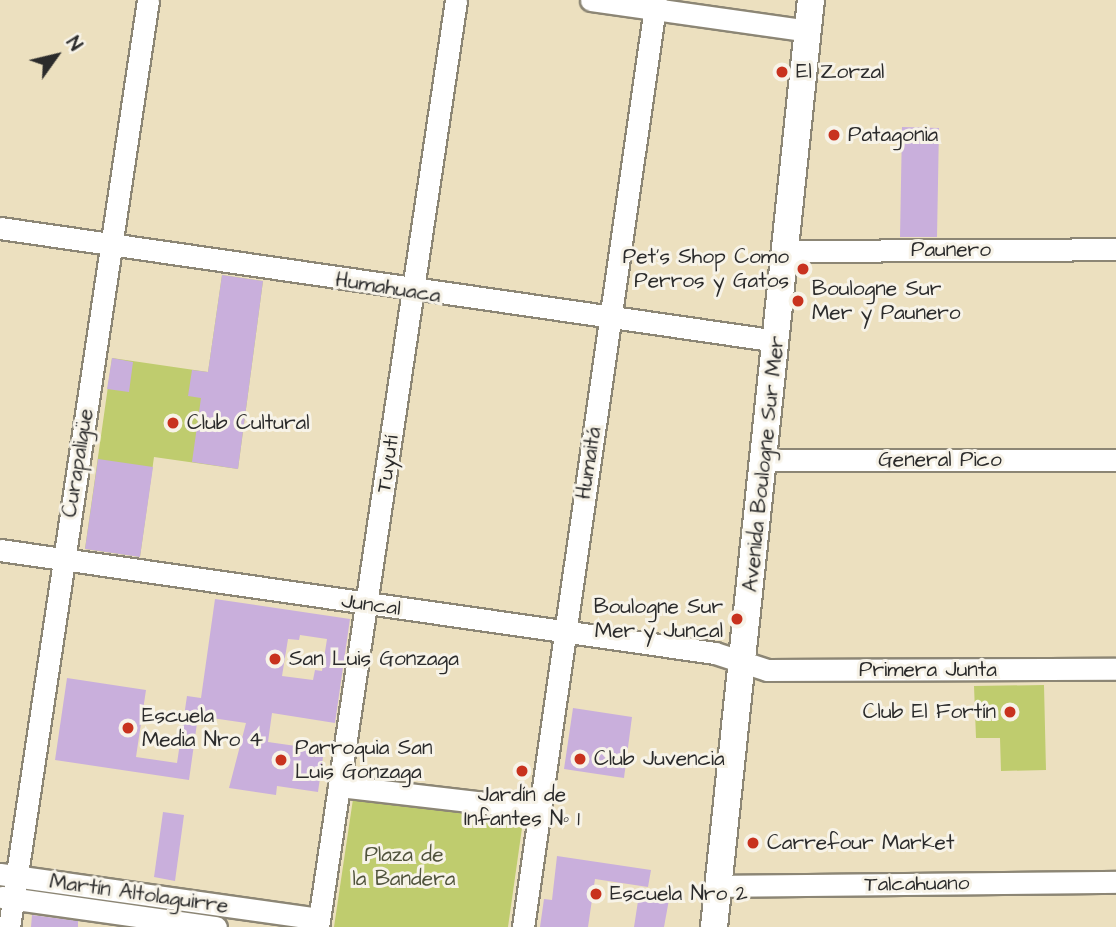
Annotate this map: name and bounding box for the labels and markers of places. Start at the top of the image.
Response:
place label: El Zorzal [796,59,884,85]
marker: El Zorzal [774,64,790,80]
place label: Patagonia [848,122,938,148]
marker: Patagonia [826,127,842,143]
place label: Pet's Shop Como Perros y Gatos [623,244,789,294]
marker: Pet's Shop Como Perros y Gatos [795,261,811,277]
place label: Boulogne Sur Mer y Paunero [812,276,961,326]
marker: Boulogne Sur Mer y Paunero [790,293,806,309]
place label: Club Cultural [187,410,310,436]
marker: Club Cultural [165,415,181,431]
place label: Boulogne Sur Mer y Juncal [594,594,723,644]
marker: Boulogne Sur Mer y Juncal [729,611,745,627]
place label: San Luis Gonzaga [289,646,459,672]
marker: San Luis Gonzaga [267,651,283,667]
place label: Club El Fortín [863,699,996,725]
place label: Escuela Media Nro 4 [142,703,263,753]
marker: Club El Fortín [1002,704,1018,720]
marker: Escuela Media Nro 4 [120,720,136,736]
place label: Parroquia San Luis Gonzaga [295,735,432,785]
place label: Club Juvencia [594,746,725,772]
marker: Club Juvencia [572,751,588,767]
marker: Parroquia San Luis Gonzaga [273,752,289,768]
marker: Jardín de Infantes Nº 1 [514,763,530,779]
place label: Jardín de Infantes Nº 1 [464,782,580,832]
place label: Carrefour Market [767,830,954,856]
marker: Carrefour Market [745,835,761,851]
place label: Escuela Nro 2 [610,881,748,907]
marker: Escuela Nro 2 [588,886,604,902]

